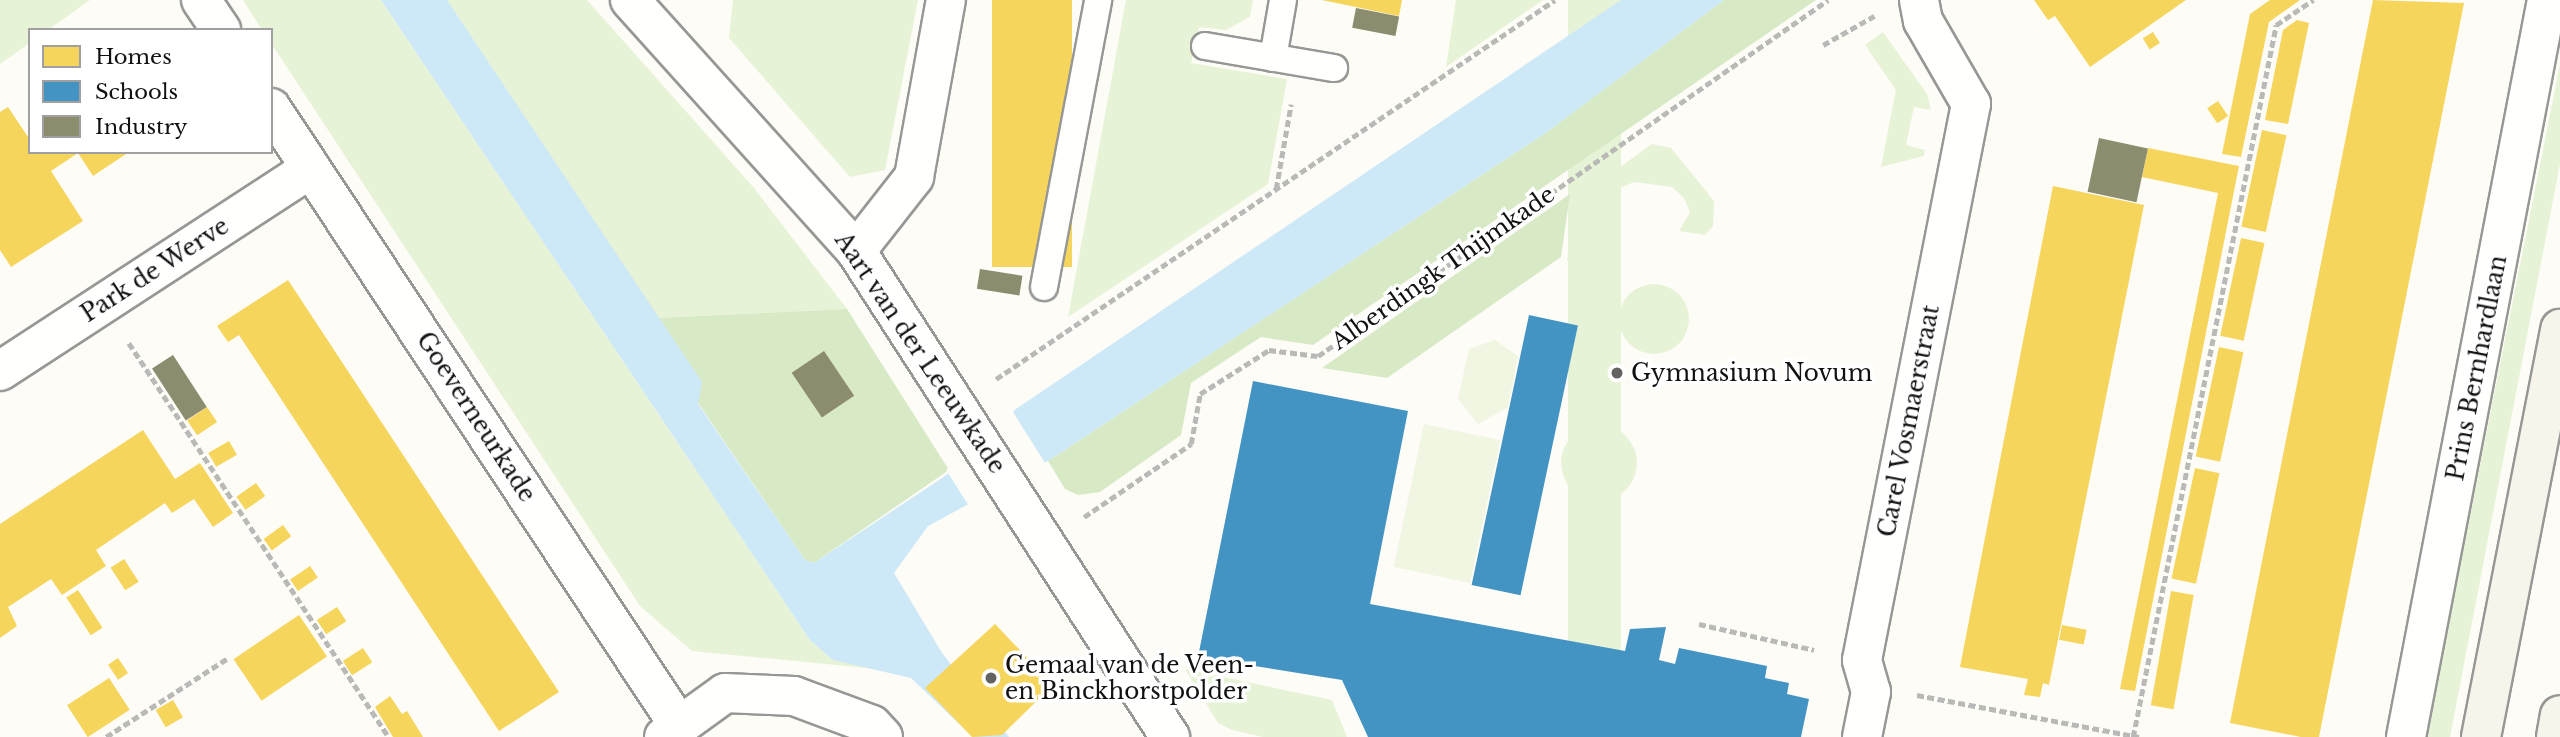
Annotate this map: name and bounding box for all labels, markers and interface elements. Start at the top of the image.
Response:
legend [28,28,273,154]
text: Homes [95,44,172,70]
text: Schools [95,79,178,105]
text: Industry [95,114,187,140]
street label: Alberdingk Thijmkade [1326,180,1560,356]
street label: Park de Werve [76,212,234,328]
street label: Aart van der Leeuwkade [829,227,1011,479]
street label: Prins Bernhardlaan [2442,253,2512,483]
street label: Carel Vosmaerstraat [1873,302,1945,540]
street label: Goeverneurkade [411,327,541,507]
place label: Gymnasium Novum [1631,359,1872,387]
marker: Gymnasium Novum [1609,365,1625,381]
place label: Gemaal van de Veen- en Binckhorstpolder [1005,651,1256,705]
marker: Gemaal van de Veen- en Binckhorstpolder [983,670,999,686]

